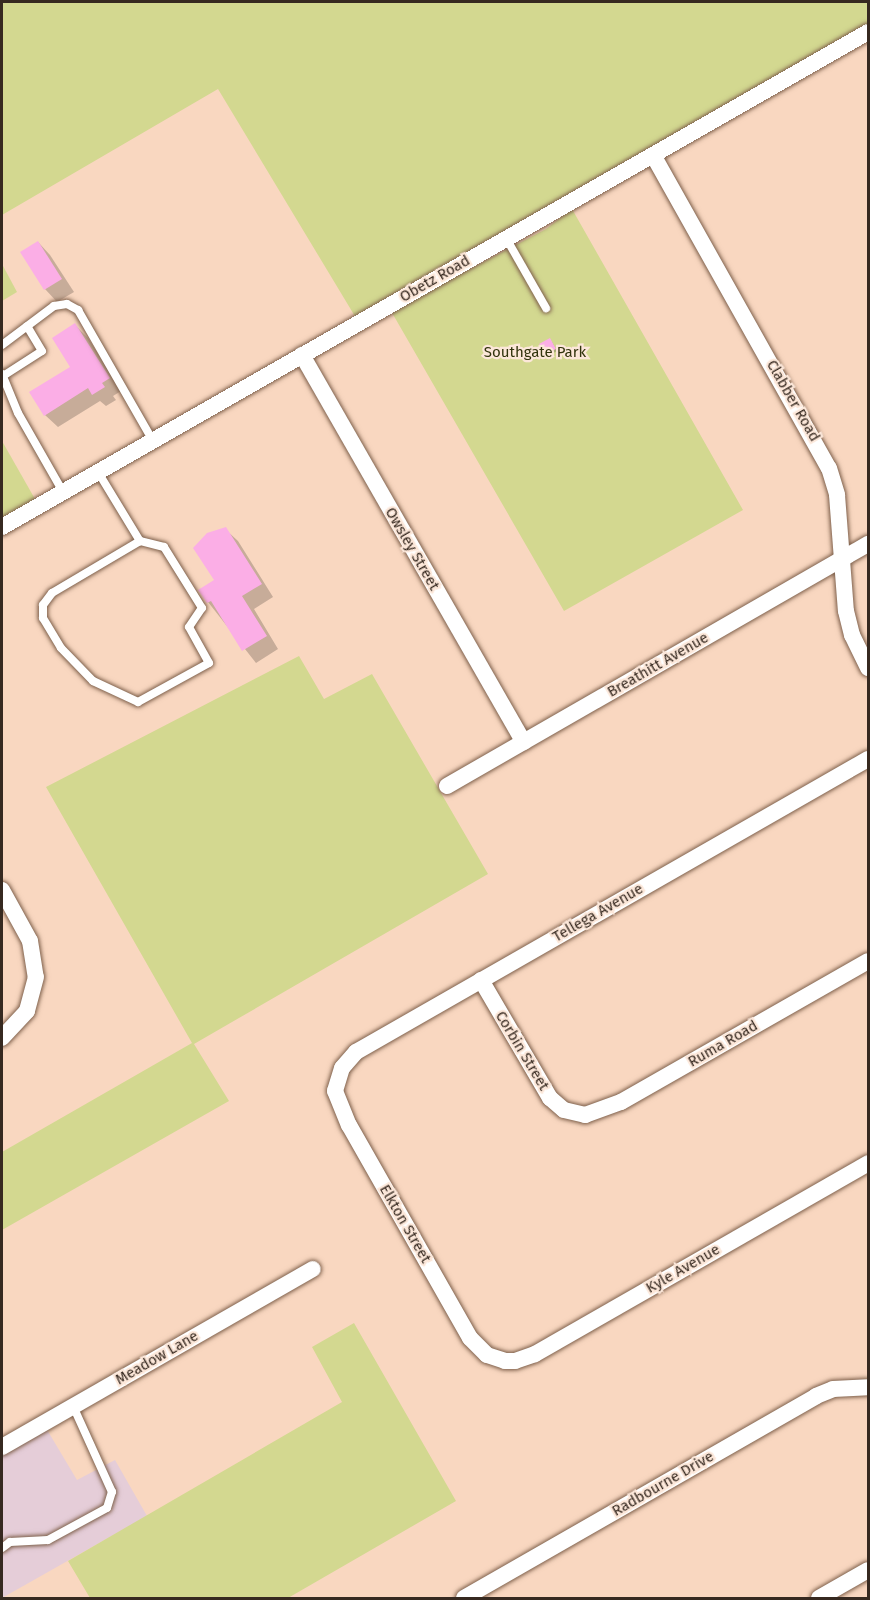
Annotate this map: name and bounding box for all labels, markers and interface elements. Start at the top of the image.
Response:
street label: Obetz Road [397,252,473,306]
park label: Southgate Park [484,344,586,362]
street label: Clabber Road [762,357,824,445]
street label: Owsley Street [381,504,443,594]
street label: Breathitt Avenue [604,629,712,701]
street label: Tellega Avenue [550,880,646,946]
street label: Corbin Street [491,1008,553,1094]
street label: Ruma Road [685,1017,761,1071]
street label: Elkton Street [375,1182,435,1266]
street label: Kyle Avenue [643,1241,723,1297]
street label: Meadow Lane [112,1327,202,1389]
street label: Radbourne Drive [609,1448,717,1520]

